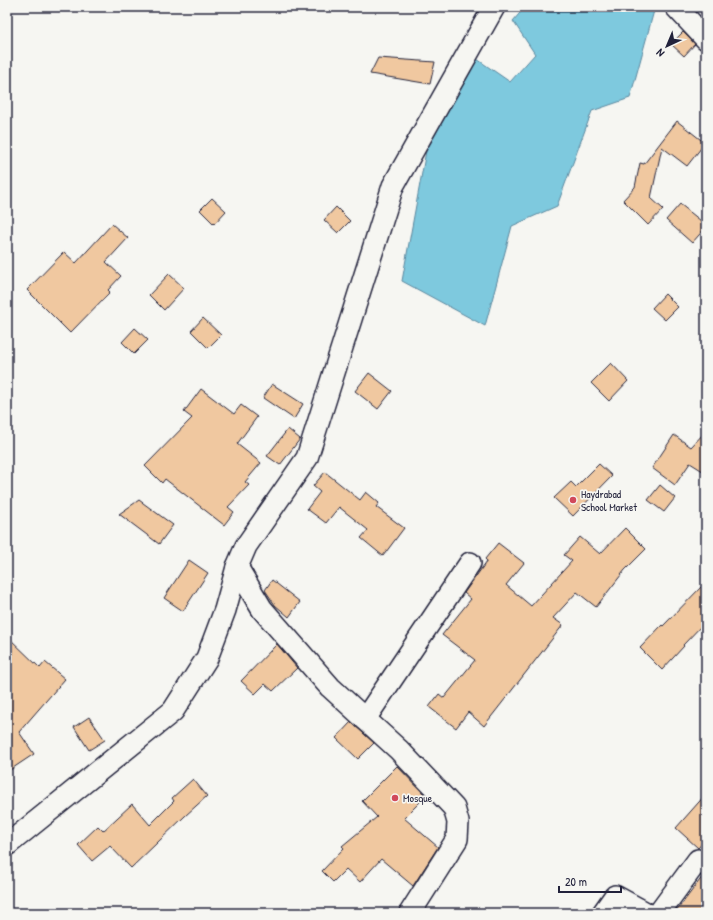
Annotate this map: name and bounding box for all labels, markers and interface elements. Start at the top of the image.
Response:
north arrow [647,26,687,66]
text: N [653,46,667,60]
place label: Haydrabad School Market [581,487,637,514]
marker: Haydrabad School Market [568,495,578,505]
place label: Mosque [403,791,433,805]
marker: Mosque [390,793,400,803]
scale bar [559,868,621,894]
text: 20 m [565,873,587,890]

